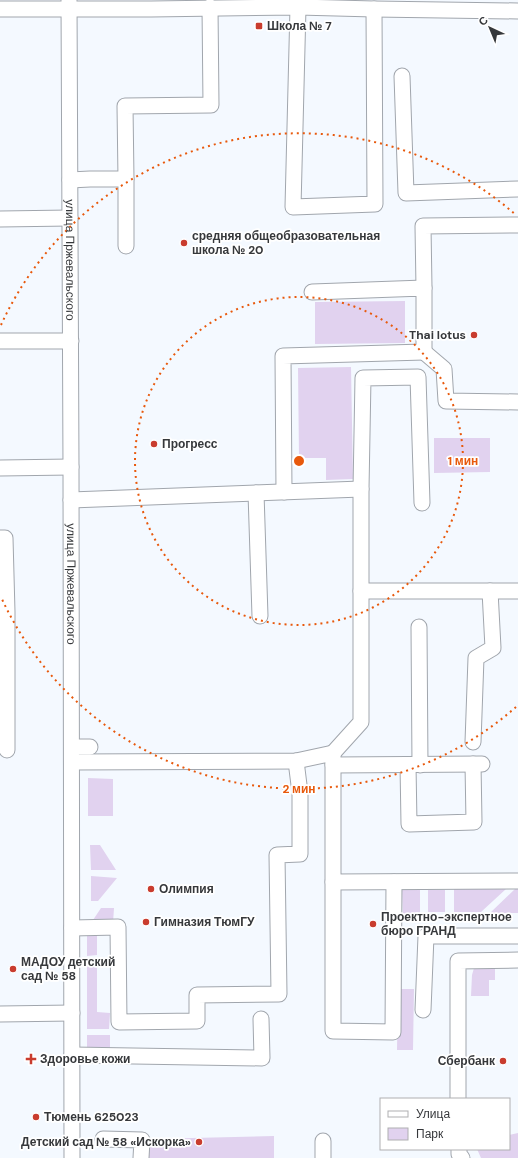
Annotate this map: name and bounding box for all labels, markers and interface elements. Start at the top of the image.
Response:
north arrow [470,8,510,48]
text: С [475,13,491,29]
place label: Школа № 7 [267,18,332,34]
marker: Школа № 7 [254,21,264,31]
street label: улица Пржевальского [62,199,78,321]
place label: средняя общеобразовательная школа № 20 [192,228,380,258]
marker: средняя общеобразовательная школа № 20 [179,238,189,248]
place label: Thai lotus [409,327,466,343]
marker: Thai lotus [469,330,479,340]
place label: Прогресс [162,436,218,452]
marker: Прогресс [149,439,159,449]
text: 1 мин [448,453,478,469]
centre of rings [292,454,306,468]
street label: улица Пржевальского [63,523,79,645]
text: 2 мин [282,781,316,797]
place label: Олимпия [159,881,214,897]
marker: Олимпия [146,884,156,894]
place label: Проектно-экспертное бюро ГРАНД [381,909,512,939]
place label: Гимназия ТюмГУ [154,914,255,930]
marker: Гимназия ТюмГУ [141,917,151,927]
marker: Проектно-экспертное бюро ГРАНД [368,919,378,929]
place label: МАДОУ детский сад № 58 [21,954,115,984]
marker: МАДОУ детский сад № 58 [8,964,18,974]
place label: Здоровье кожи [40,1051,130,1067]
marker: Здоровье кожи [25,1053,37,1065]
place label: Сбербанк [438,1053,496,1069]
marker: Сбербанк [498,1056,508,1066]
legend [380,1098,510,1150]
text: Улица [416,1106,450,1122]
place label: Тюмень 625023 [44,1109,139,1125]
marker: Тюмень 625023 [31,1112,41,1122]
text: Парк [416,1126,444,1142]
place label: Детский сад № 58 «Искорка» [21,1134,191,1150]
marker: Детский сад № 58 «Искорка» [194,1137,204,1147]

